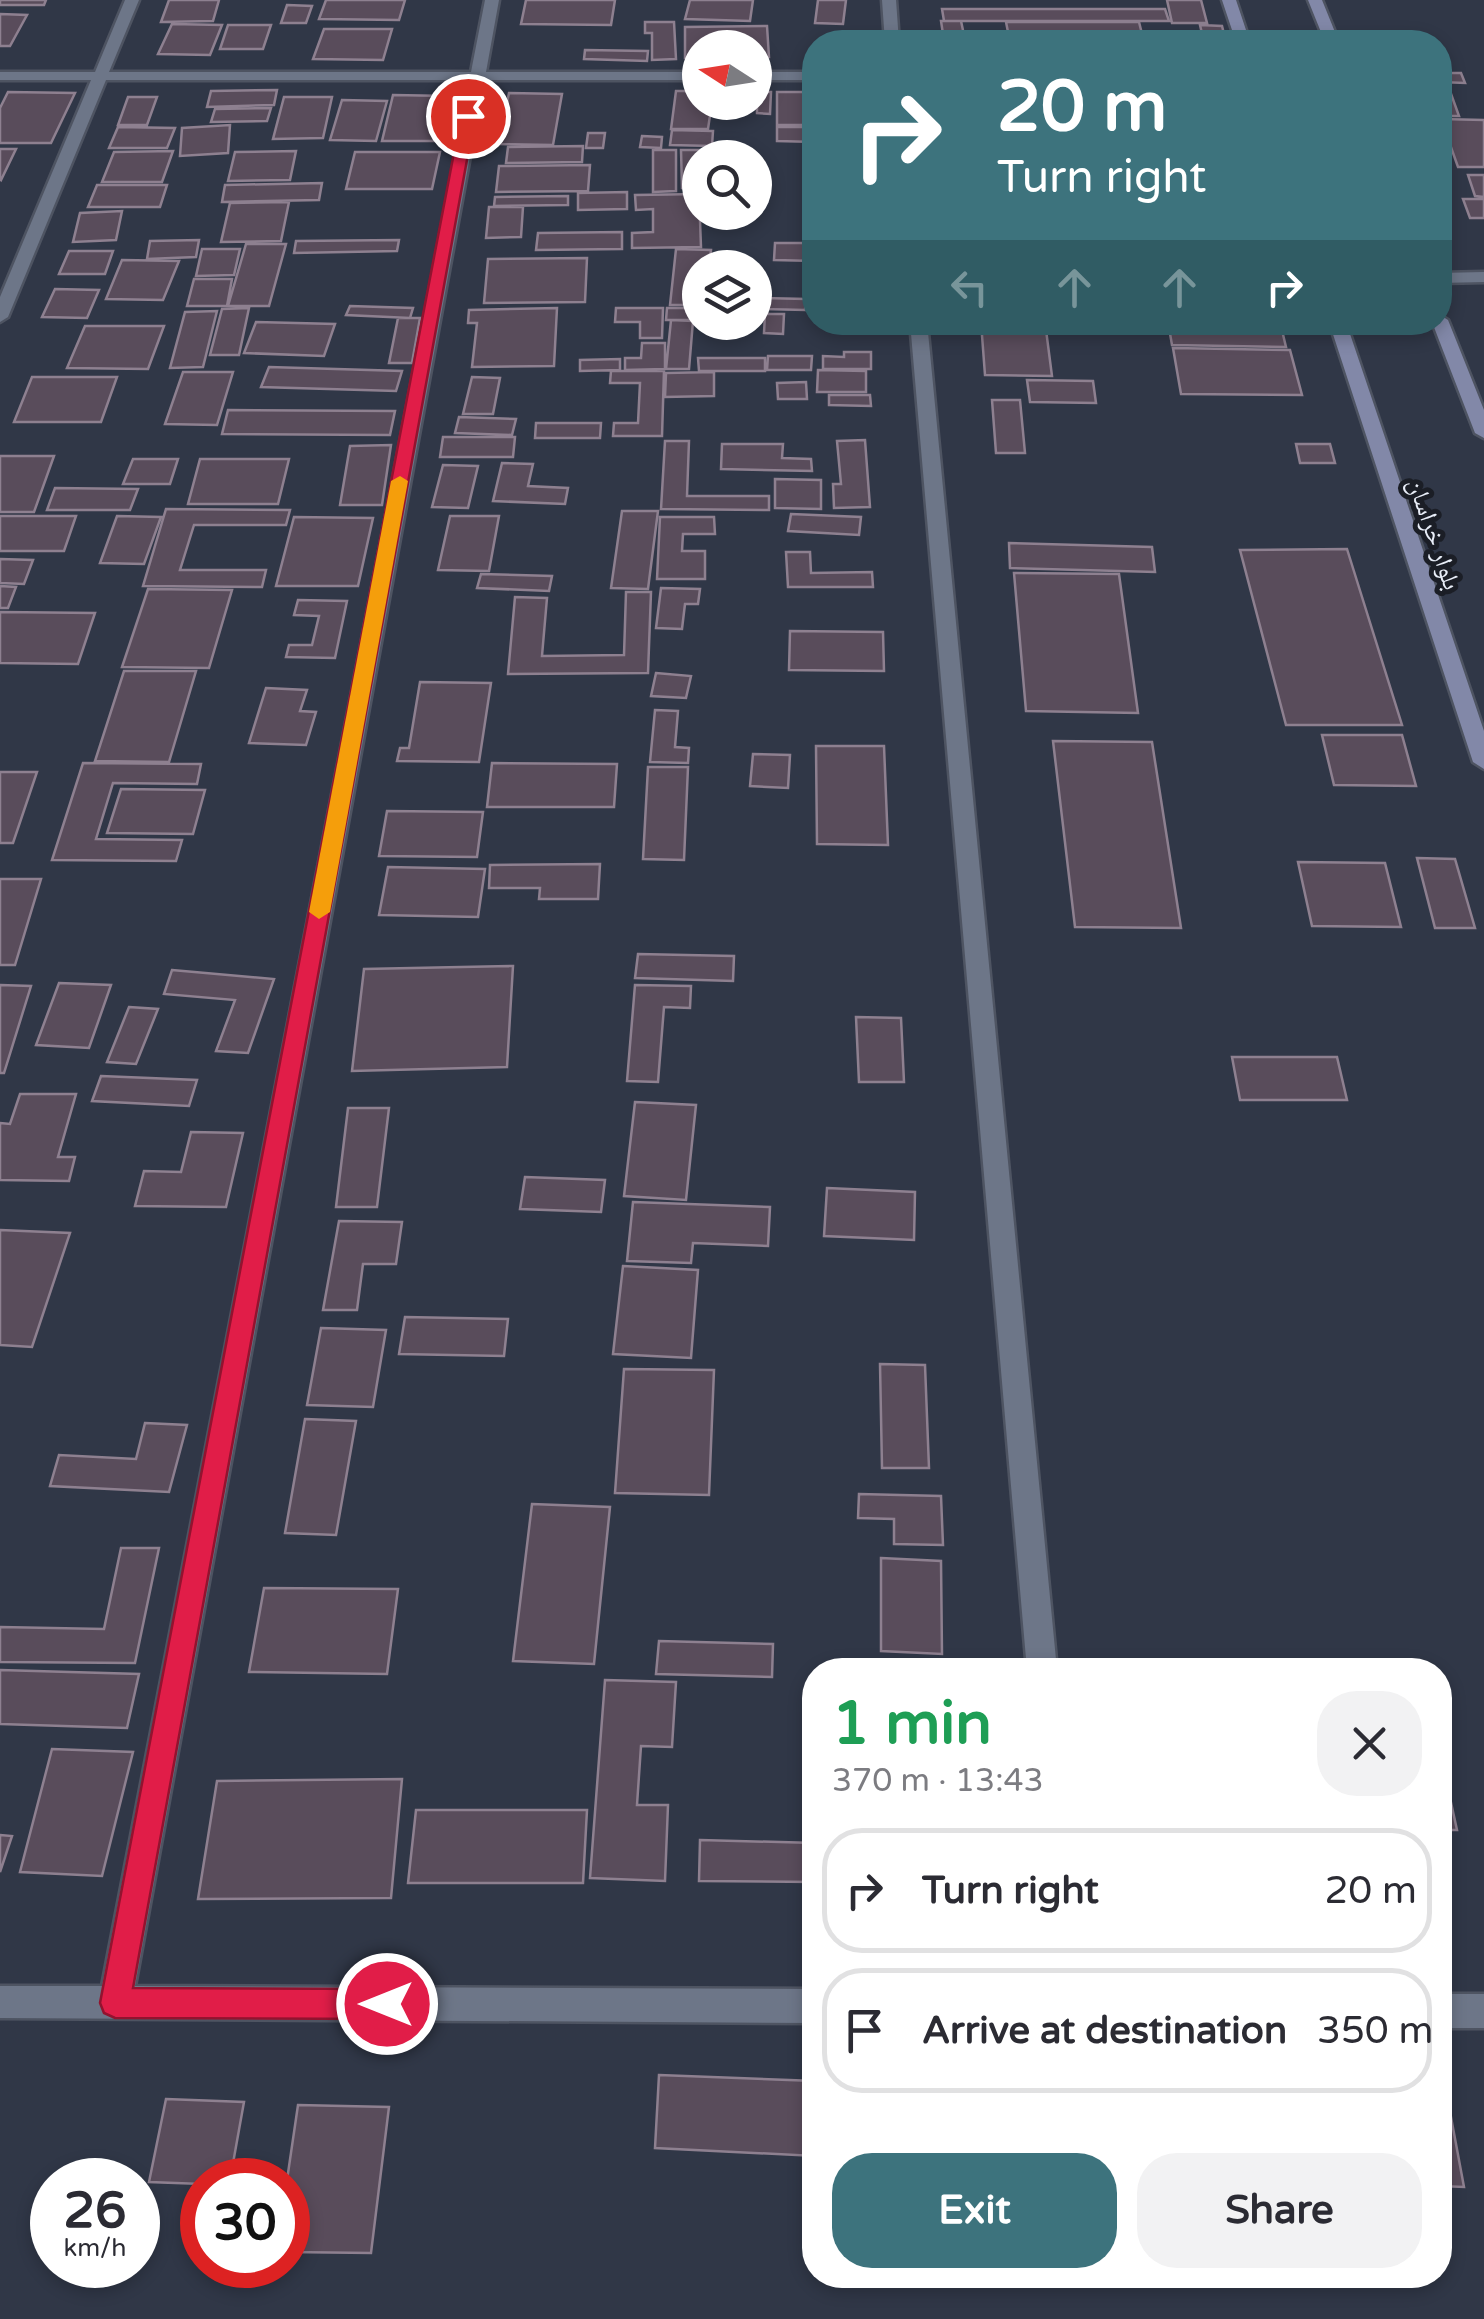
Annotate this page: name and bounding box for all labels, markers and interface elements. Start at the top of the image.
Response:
north arrow [682,30,772,120]
map controls [682,30,772,340]
text: 20 m [997,66,1167,150]
icon: right [832,70,962,200]
pin [426,74,511,159]
icon: arrive [441,89,496,144]
button: search [682,140,772,230]
text: Turn right [997,151,1206,205]
button: layers [682,250,772,340]
icon: left [942,260,997,315]
icon: ahead [1047,260,1102,315]
icon: ahead [1152,260,1207,315]
icon: right [1257,260,1312,315]
street label: بلوار خراسان [1401,474,1467,594]
text: 1 min [832,1688,992,1760]
button: close [1317,1691,1422,1796]
text: 370 m · 13:43 [832,1762,1044,1800]
icon: right [837,1863,892,1918]
text: Turn right [922,1868,1099,1914]
text: 20 m [1325,1868,1417,1914]
position arrow [335,1952,439,2056]
icon: arrive [837,2003,892,2058]
text: Arrive at destination [922,2008,1287,2054]
text: 350 m [1317,2008,1433,2054]
button: Exit [832,2153,1117,2268]
button: Share [1137,2153,1422,2268]
speed limit sign: 30 [180,2158,310,2288]
text: 26 [64,2181,126,2241]
text: km/h [64,2233,126,2263]

